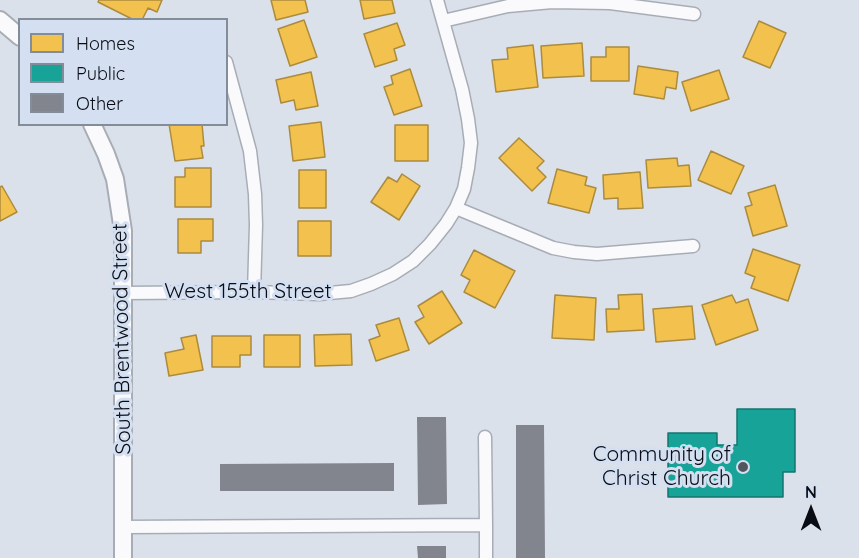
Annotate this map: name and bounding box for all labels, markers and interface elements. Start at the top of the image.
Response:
legend [18,18,228,126]
text: Homes [76,32,135,55]
text: Public [76,62,125,85]
text: Other [76,92,123,115]
street label: South Brentwood Street [107,223,137,455]
street label: West 155th Street [164,279,332,305]
place label: Community of Christ Church [593,442,731,492]
marker: Community of Christ Church [736,460,750,474]
north arrow [781,480,841,540]
text: N [805,482,817,502]

